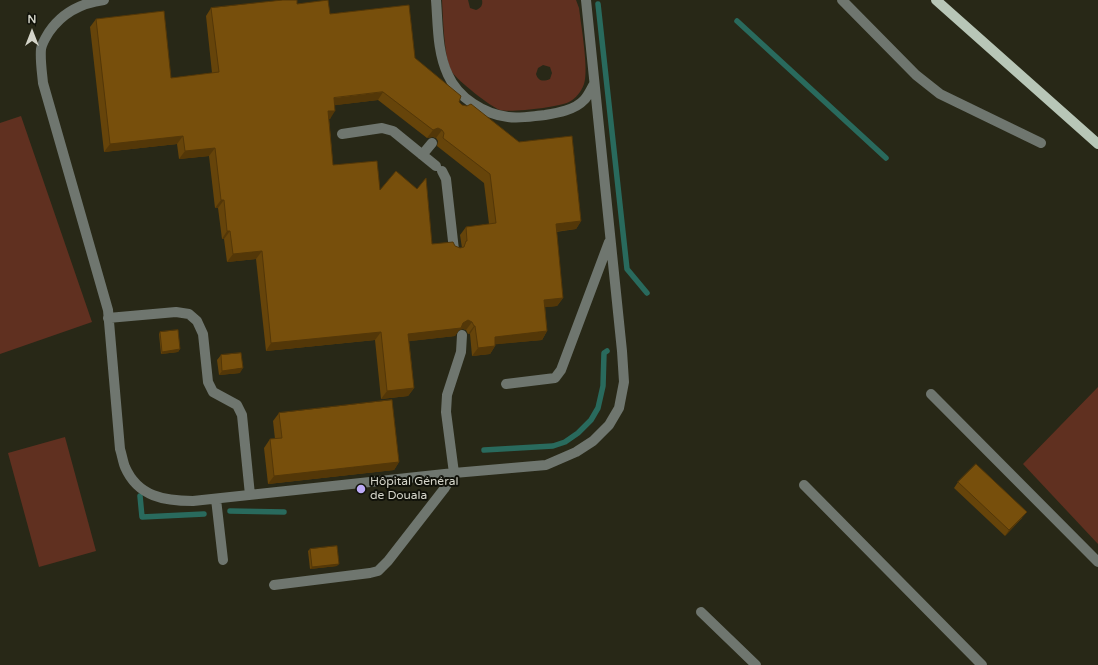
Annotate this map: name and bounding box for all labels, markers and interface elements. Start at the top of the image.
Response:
north arrow [12,12,52,52]
text: N [28,13,36,26]
place label: Hôpital Général de Douala [370,475,458,503]
marker: Hôpital Général de Douala [355,483,367,495]

